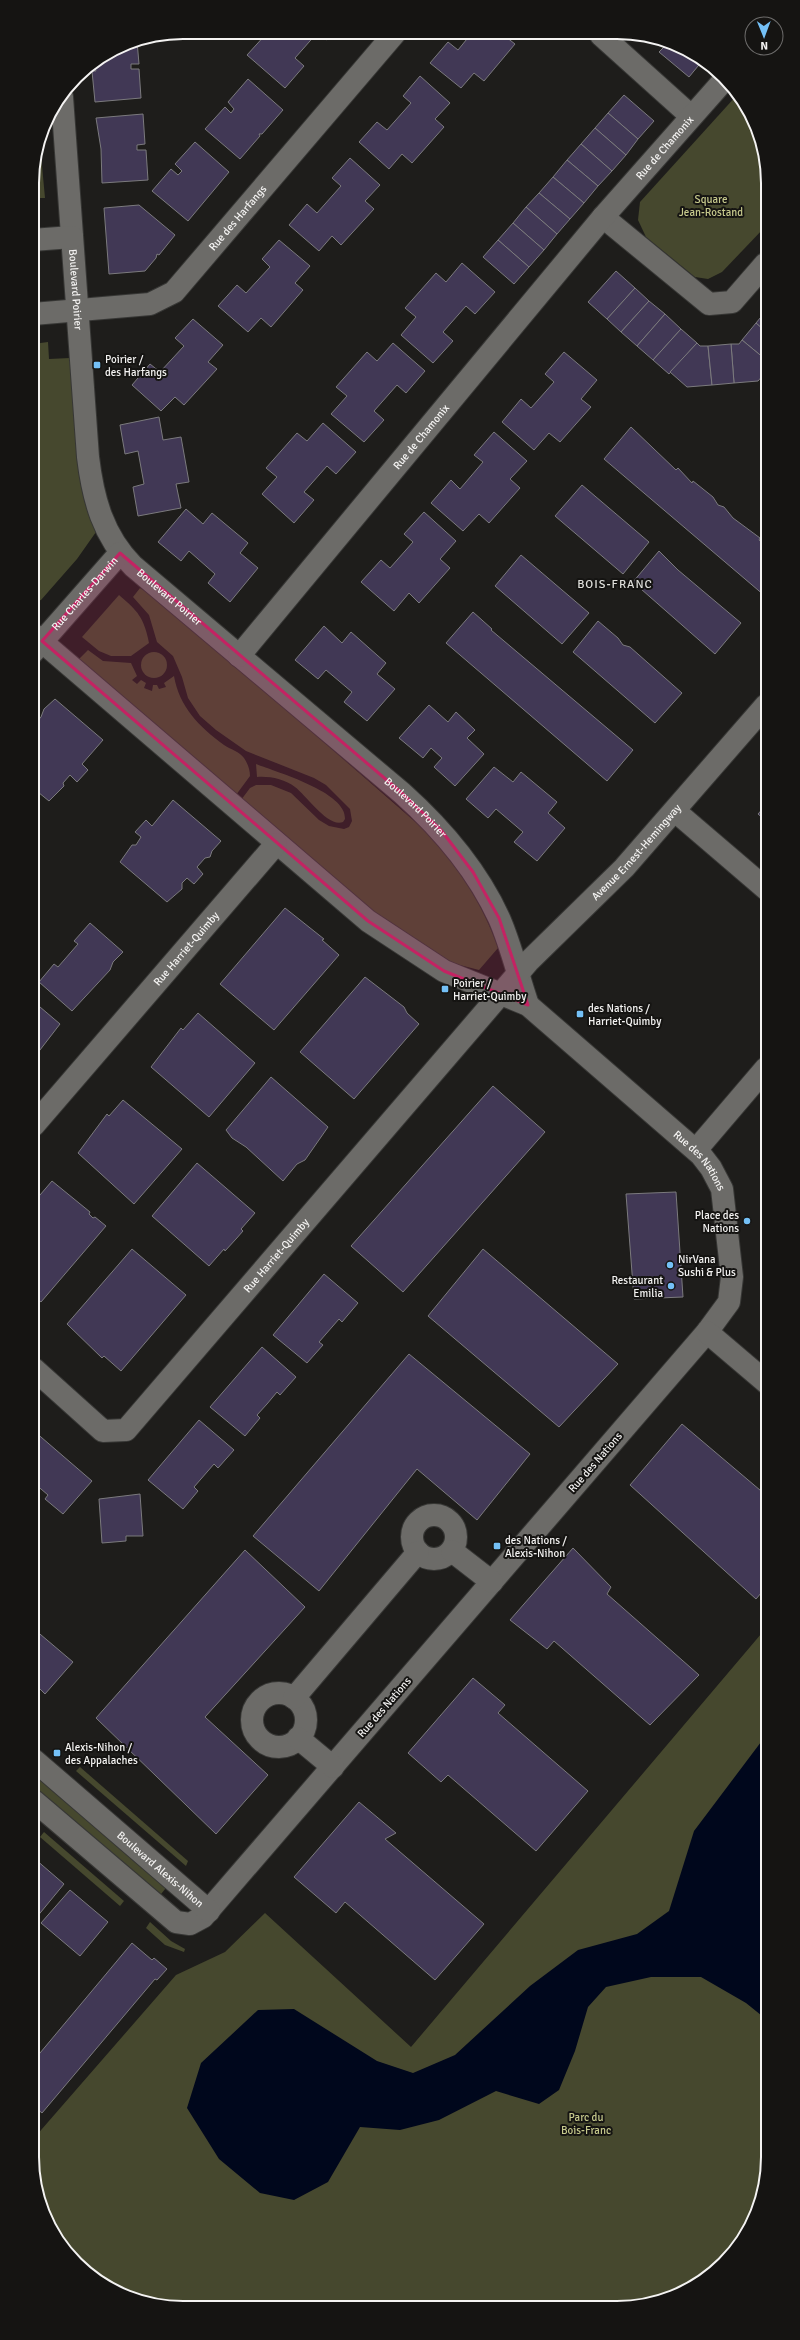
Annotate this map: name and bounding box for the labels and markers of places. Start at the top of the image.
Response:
place label: Poirier / des Harfangs [105,353,167,379]
marker: Poirier / des Harfangs [92,360,102,370]
place label: Poirier / Harriet-Quimby [453,977,527,1003]
marker: Poirier / Harriet-Quimby [440,984,450,994]
place label: des Nations / Harriet-Quimby [588,1002,662,1028]
marker: des Nations / Harriet-Quimby [575,1009,585,1019]
place label: Place des Nations [695,1209,739,1235]
marker: Place des Nations [742,1216,752,1226]
place label: NirVana Sushi & Plus [678,1253,736,1279]
marker: NirVana Sushi & Plus [665,1260,675,1270]
place label: Restaurant Emilia [611,1274,663,1300]
marker: Restaurant Emilia [666,1281,676,1291]
place label: des Nations / Alexis-Nihon [505,1534,567,1560]
marker: des Nations / Alexis-Nihon [492,1541,502,1551]
place label: Alexis-Nihon / des Appalaches [65,1741,138,1767]
marker: Alexis-Nihon / des Appalaches [52,1748,62,1758]

